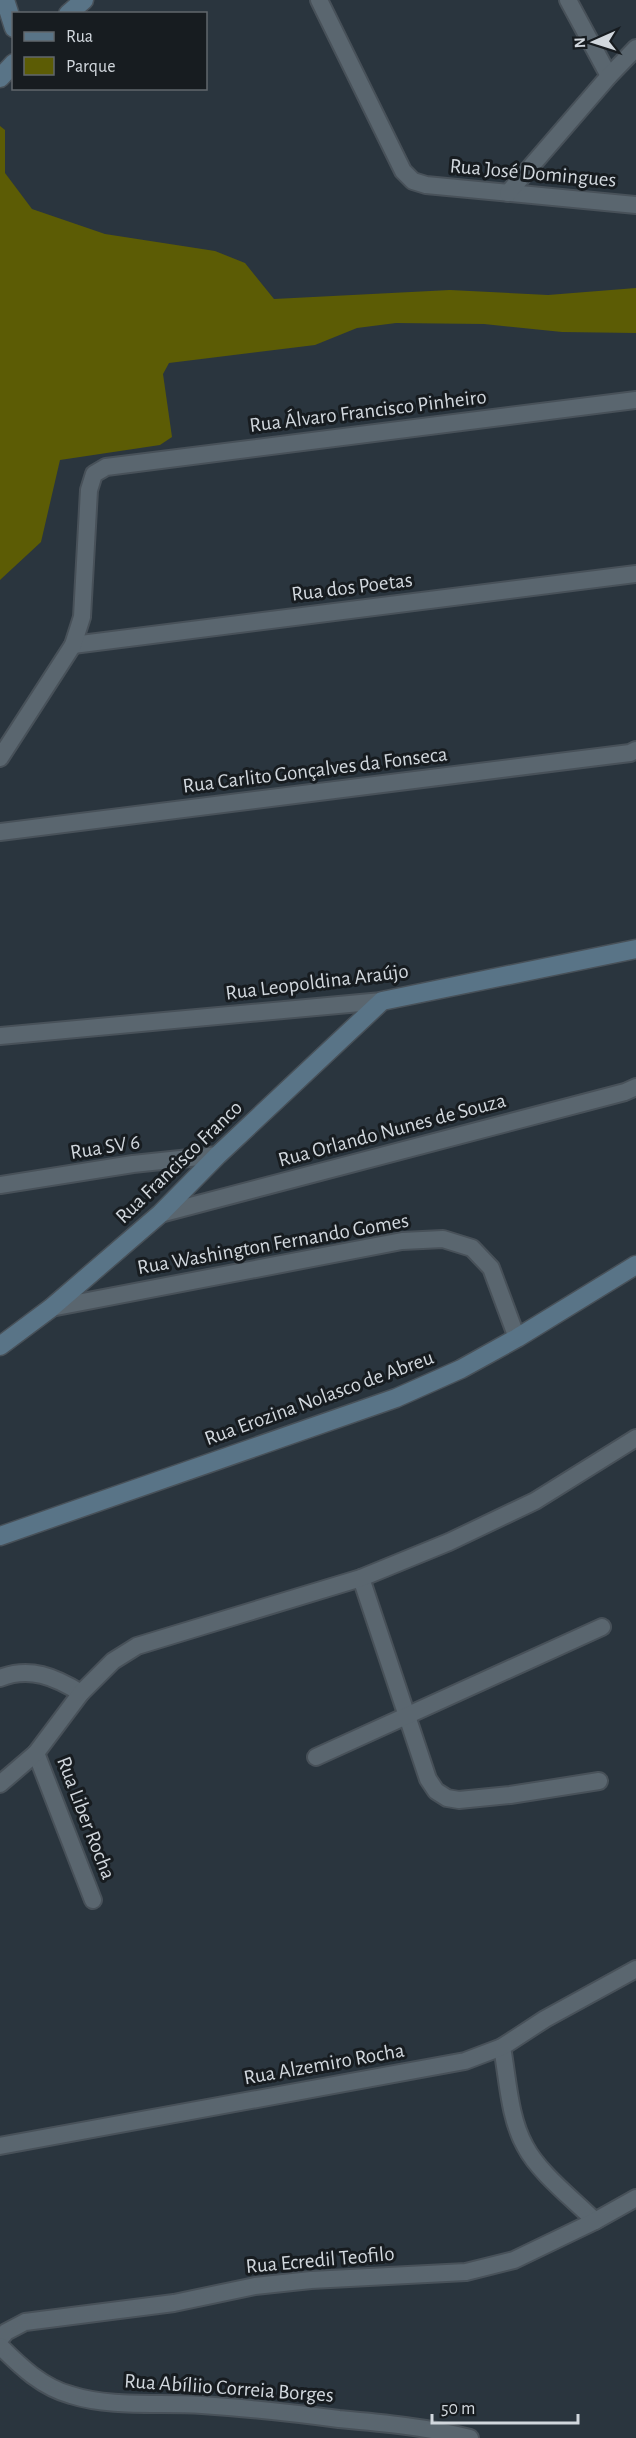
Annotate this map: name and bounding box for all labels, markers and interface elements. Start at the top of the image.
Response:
legend [12,12,207,90]
north arrow [564,12,624,72]
text: Rua [66,28,93,46]
text: N [572,37,588,49]
text: Parque [66,58,115,76]
street label: Rua José Domingues [449,155,617,191]
street label: Rua Álvaro Francisco Pinheiro [248,384,488,436]
street label: Rua dos Poetas [290,569,414,605]
street label: Rua Carlito Gonçalves da Fonseca [181,743,449,797]
street label: Rua Leopoldina Araújo [224,960,410,1004]
street label: Rua Orlando Nunes de Souza [276,1089,508,1171]
street label: Rua Francisco Franco [112,1097,246,1227]
street label: Rua SV 6 [69,1131,141,1163]
street label: Rua Washington Fernando Gomes [136,1210,410,1278]
street label: Rua Erozina Nolasco de Abreu [202,1347,437,1449]
street label: Rua Liber Rocha [53,1754,119,1883]
street label: Rua Alzemiro Rocha [242,2039,406,2088]
street label: Rua Ecredil Teofilo [245,2243,395,2277]
street label: Rua Abíliio Correia Borges [124,2370,334,2406]
scale bar [432,2387,578,2425]
text: 50 m [441,2400,475,2418]

